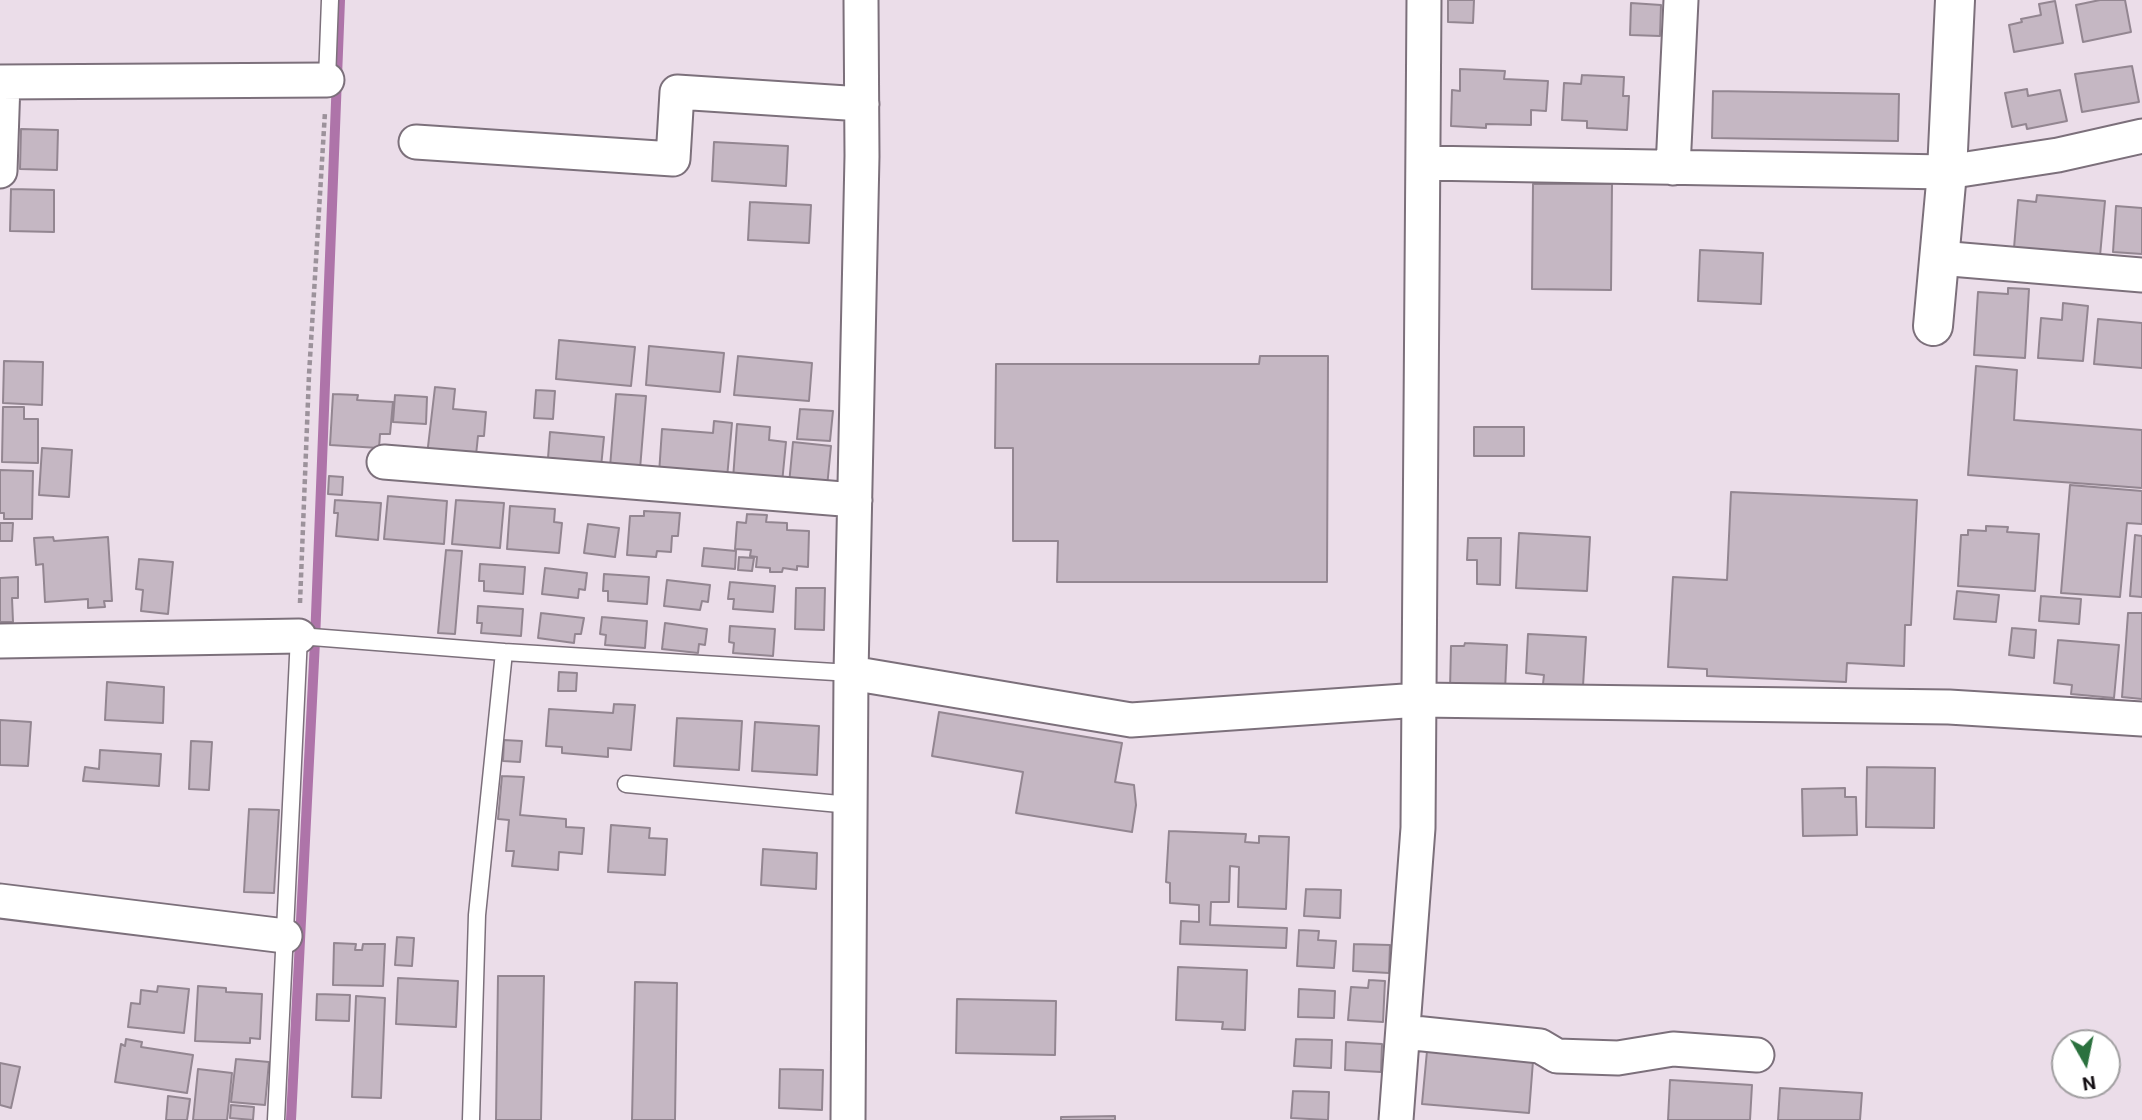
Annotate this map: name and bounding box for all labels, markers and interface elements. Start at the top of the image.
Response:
north arrow [2051,1029,2121,1099]
text: N [2081,1071,2097,1096]

